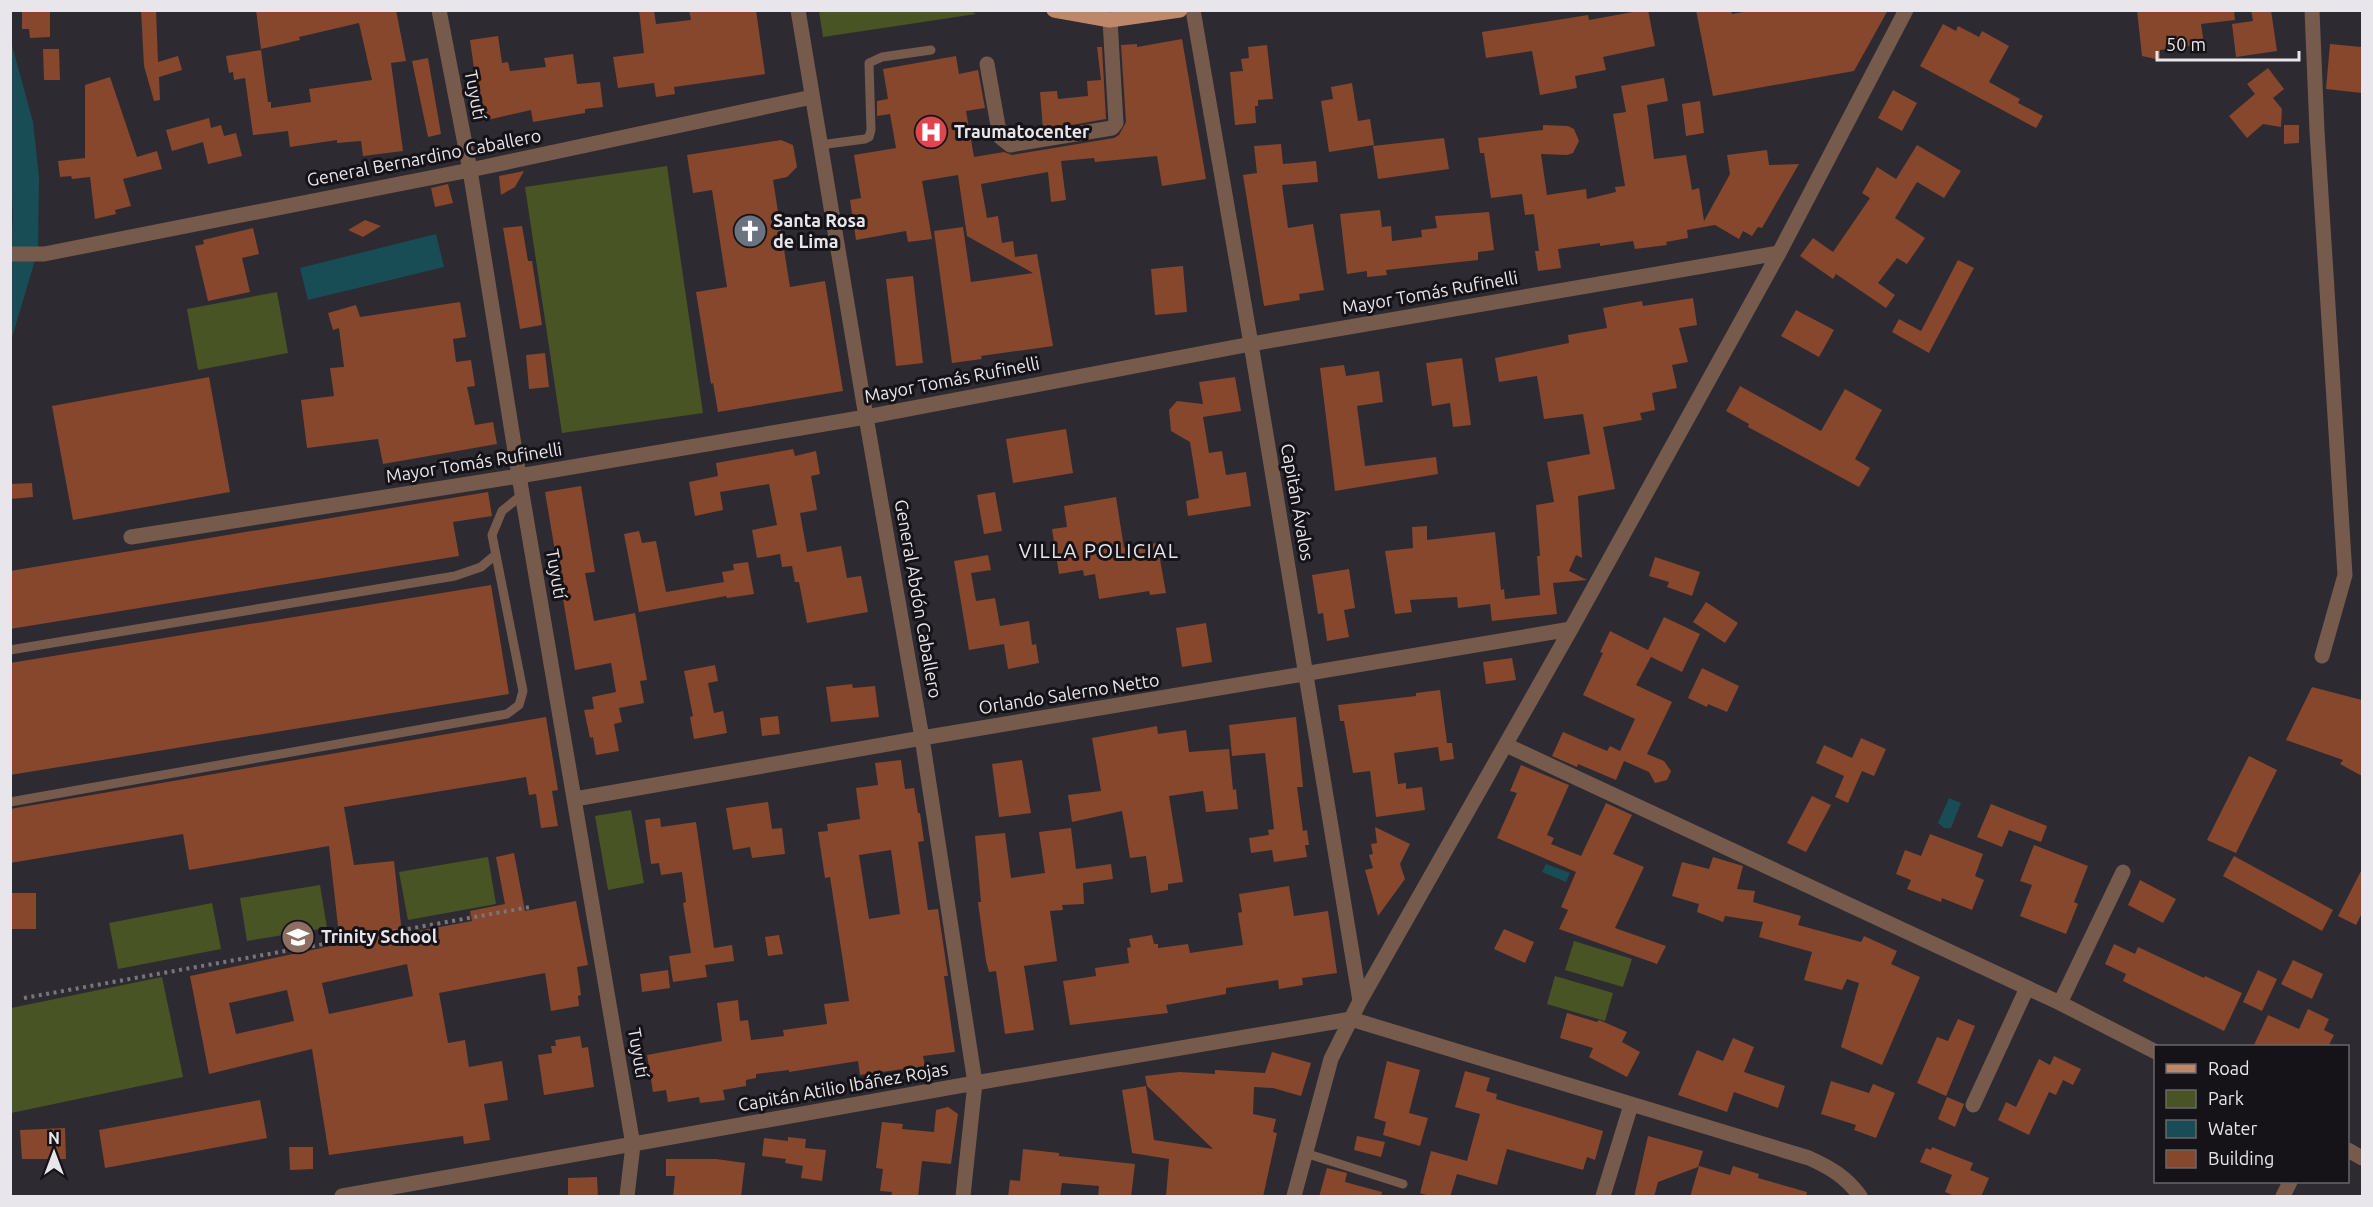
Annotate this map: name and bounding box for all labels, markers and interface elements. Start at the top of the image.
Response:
scale bar [2157,24,2300,62]
text: 50 m [2166,34,2206,54]
street label: Tuyutí [461,68,491,122]
hospital icon: Traumatocenter [913,114,949,150]
place label: Traumatocenter [954,121,1090,141]
street label: General Bernardino Caballero [305,124,543,190]
place label: Santa Rosa de Lima [773,210,866,251]
church icon: Santa Rosa de Lima [732,213,768,249]
street label: Mayor Tomás Rufinelli [1340,267,1519,317]
street label: Mayor Tomás Rufinelli [862,352,1041,406]
street label: Mayor Tomás Rufinelli [384,438,563,486]
street label: Capitán Ávalos [1278,442,1319,562]
street label: General Abdón Caballero [892,498,946,700]
district label: VILLA POLICIAL [1019,539,1179,562]
street label: Tuyutí [543,547,571,601]
street label: Orlando Salerno Netto [977,669,1161,717]
school or university icon: Trinity School [280,919,316,955]
place label: Trinity School [321,926,438,946]
street label: Tuyutí [625,1026,653,1080]
legend [2154,1045,2349,1183]
street label: Capitán Atilio Ibáñez Rojas [736,1058,950,1114]
text: Road [2208,1058,2250,1078]
text: Park [2208,1088,2244,1108]
text: Water [2208,1118,2258,1138]
north arrow [24,1123,84,1183]
text: N [48,1129,60,1147]
text: Building [2208,1148,2274,1168]

